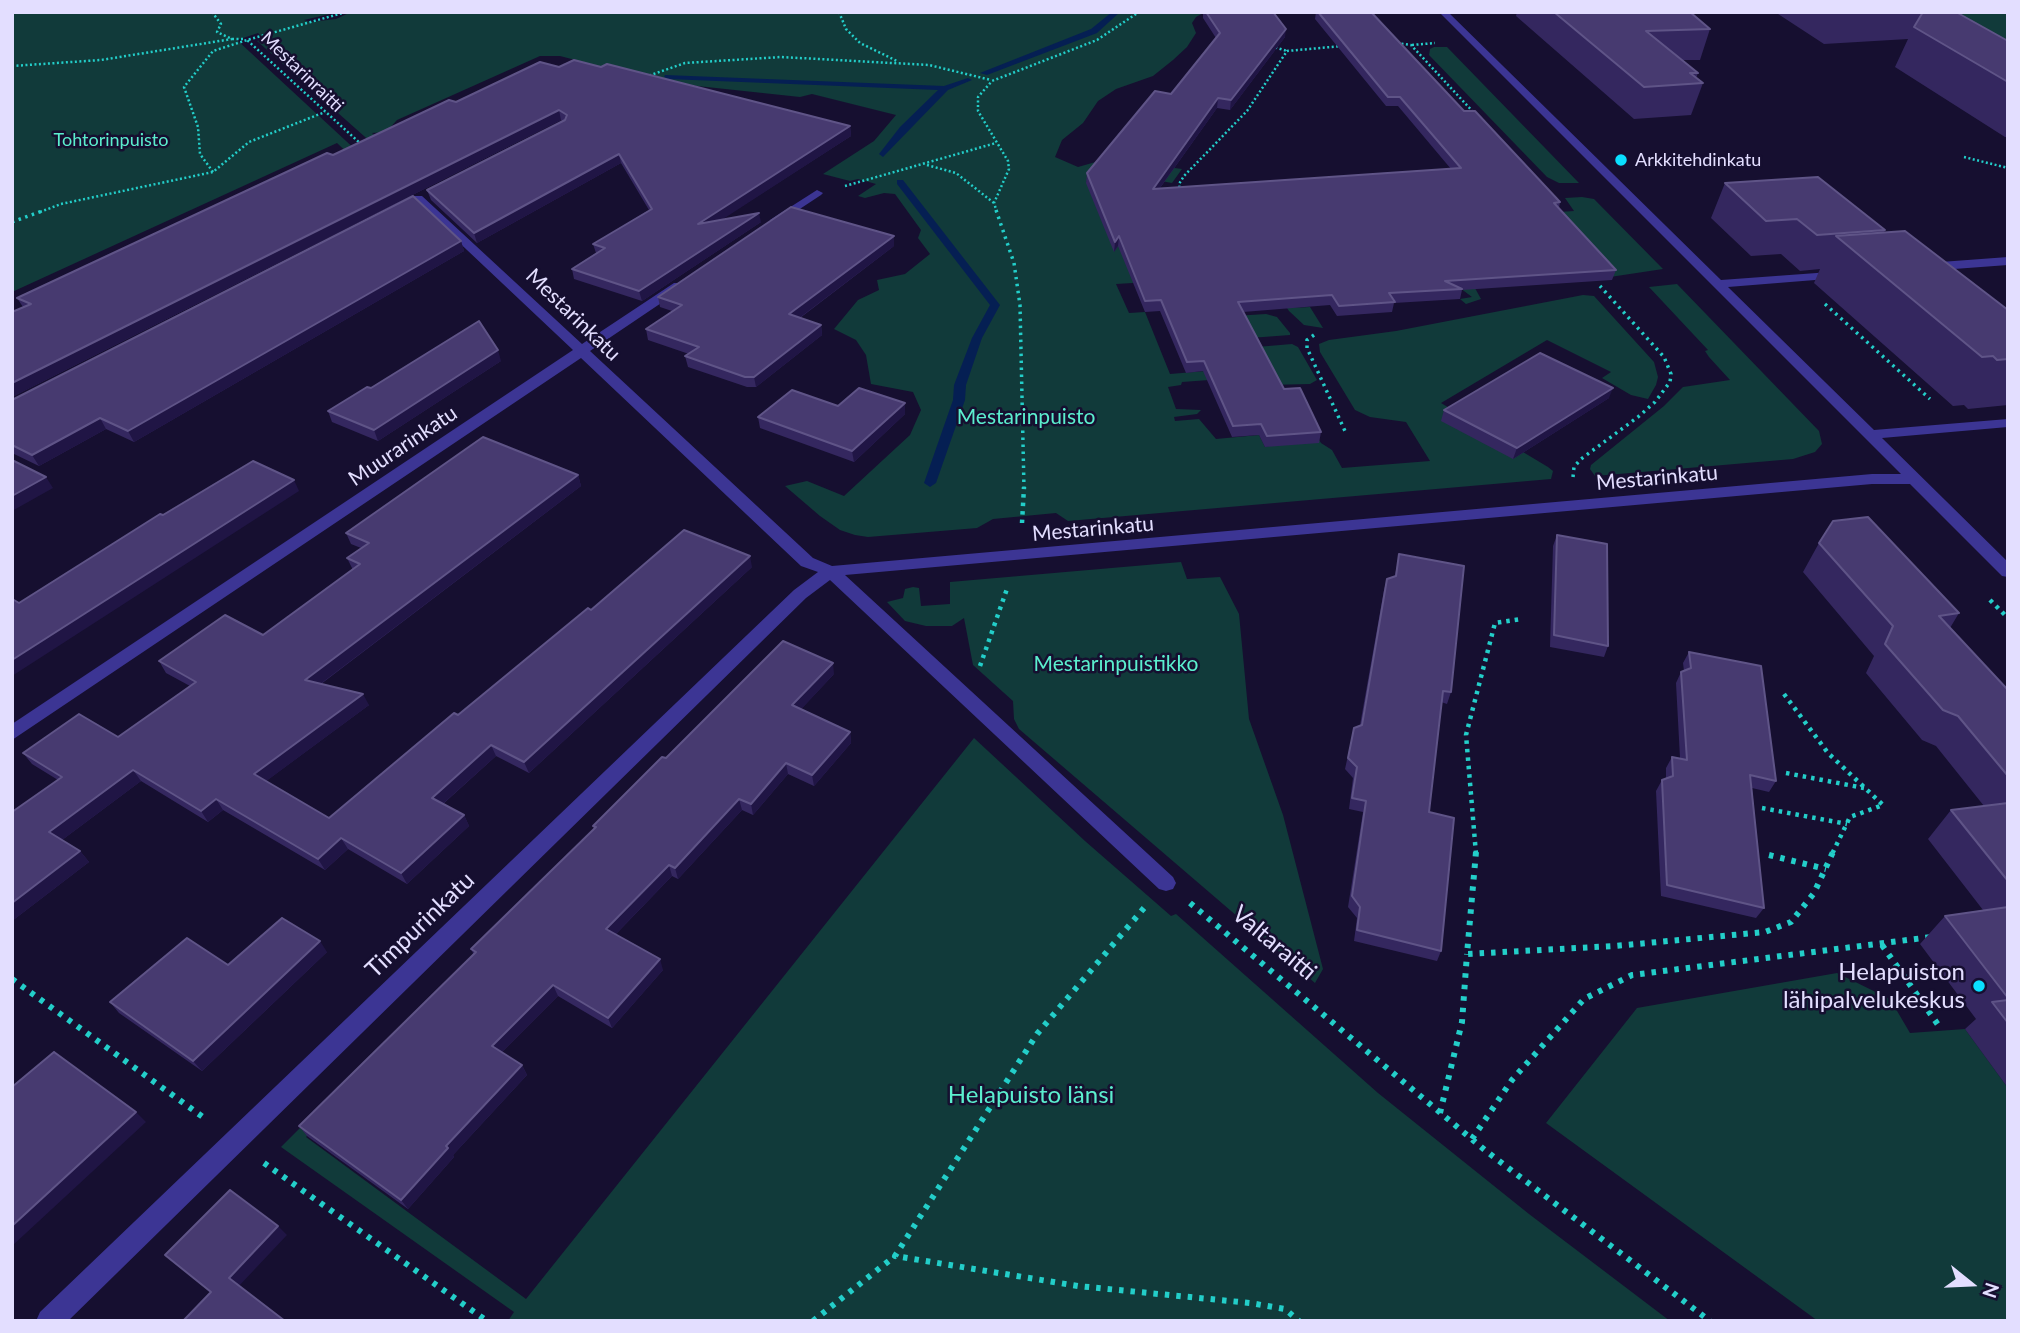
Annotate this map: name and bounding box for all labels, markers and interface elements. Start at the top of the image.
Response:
street label: Mestarinraitti [256,27,348,117]
park label: Tohtorinpuisto [54,129,168,151]
place label: Arkkitehdinkatu [1635,149,1761,171]
marker: Arkkitehdinkatu [1613,152,1629,168]
street label: Mestarinkatu [520,264,626,366]
street label: Muurarinkatu [344,401,462,491]
park label: Mestarinpuisto [957,404,1095,430]
street label: Mestarinkatu [1595,460,1719,496]
street label: Mestarinkatu [1031,511,1155,547]
park label: Mestarinpuistikko [1034,651,1198,677]
street label: Timpurinkatu [360,866,480,984]
street label: Valtaraitti [1226,899,1322,987]
place label: Helapuiston lähipalvelukeskus [1783,958,1965,1014]
marker: Helapuiston lähipalvelukeskus [1971,978,1987,994]
park label: Helapuisto länsi [948,1081,1114,1109]
north arrow [1936,1249,2006,1319]
text: N [1978,1280,2005,1301]

